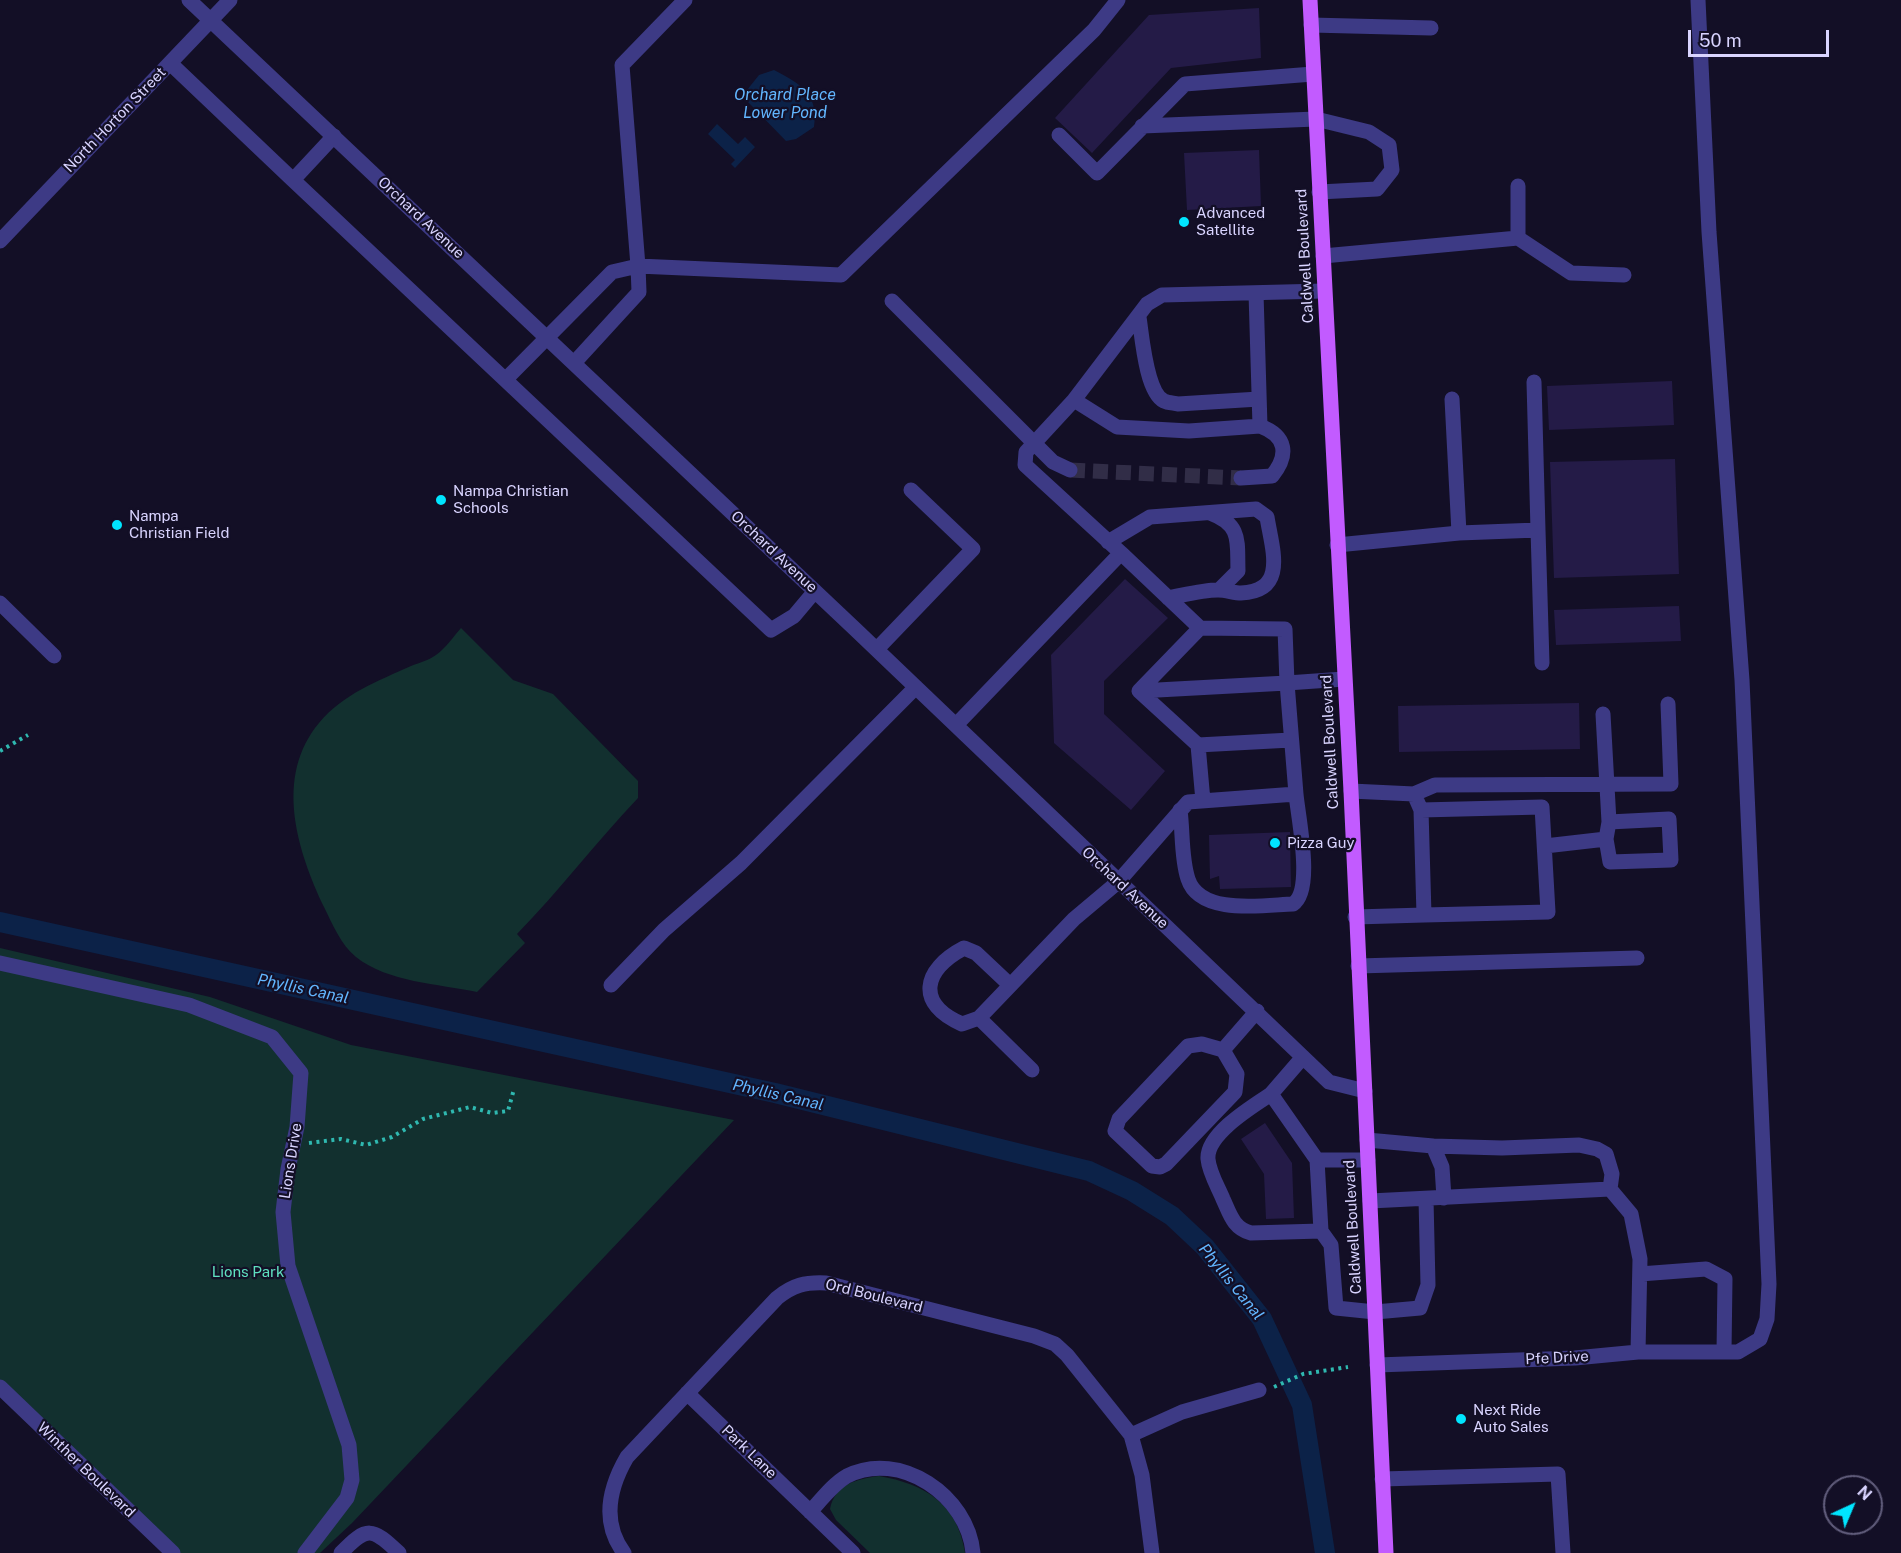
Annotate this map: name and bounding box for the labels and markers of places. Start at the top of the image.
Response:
place label: Advanced Satellite [1196,204,1265,239]
marker: Advanced Satellite [1177,215,1191,229]
place label: Nampa Christian Schools [453,482,569,517]
marker: Nampa Christian Schools [434,493,448,507]
place label: Nampa Christian Field [129,507,229,542]
marker: Nampa Christian Field [110,518,124,532]
place label: Pizza Guy [1287,834,1355,852]
marker: Pizza Guy [1268,836,1282,850]
place label: Next Ride Auto Sales [1473,1401,1548,1436]
marker: Next Ride Auto Sales [1454,1412,1468,1426]

